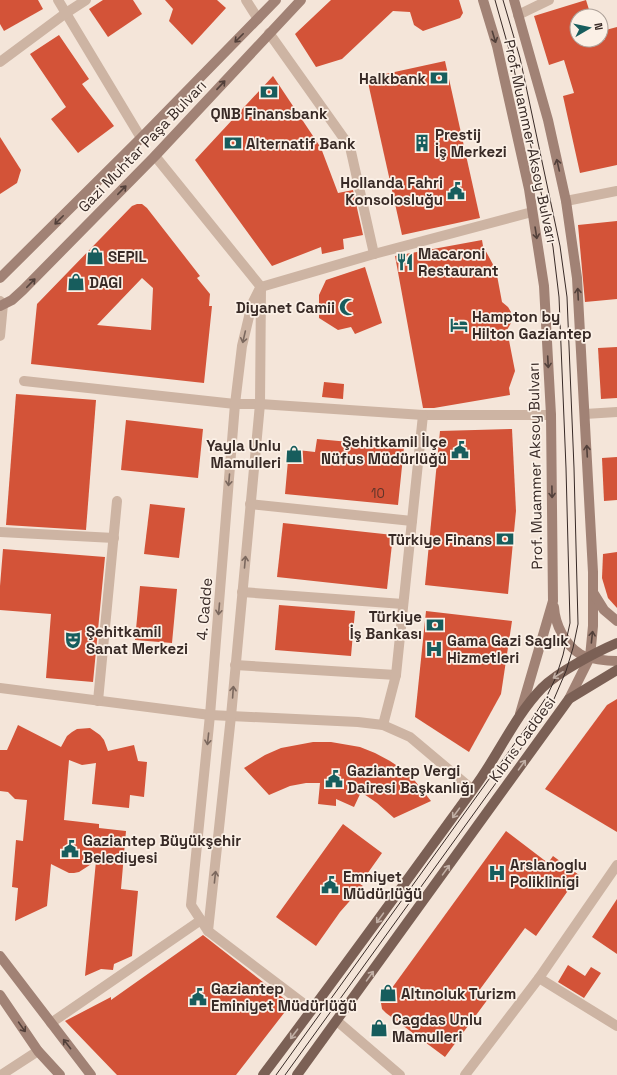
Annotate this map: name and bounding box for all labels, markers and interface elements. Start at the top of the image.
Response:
north arrow [569,8,609,48]
text: N [591,22,606,31]
one-way arrow [491,31,498,44]
one-way arrow [234,33,244,43]
street label: Prof. Muammer Aksoy Bulvarı [500,38,562,244]
bank icon: Halkbank [429,68,449,88]
place label: Halkbank [359,69,427,88]
street label: Gazi Muhtar Paşa Bulvarı [74,76,210,216]
one-way arrow [216,80,225,90]
bank icon: QNB Finansbank [259,82,279,102]
place label: QNB Finansbank [211,104,328,123]
place label: Prestij İş Merkezi [435,125,507,161]
bank icon: Alternatif Bank [223,133,243,153]
building icon: Prestij İş Merkezi [412,133,432,153]
place label: Alternatif Bank [246,134,356,153]
one-way arrow [553,159,561,172]
place label: Hollanda Fahri Konsolosluğu [340,173,443,209]
public building icon: Hollanda Fahri Konsolosluğu [446,181,466,201]
one-way arrow [117,185,127,195]
one-way arrow [54,215,64,225]
one-way arrow [532,226,540,239]
place label: Macaroni Restaurant [418,244,499,280]
shop icon: SEPIL [85,246,105,266]
place label: SEPIL [108,247,147,266]
restaurant icon: Macaroni Restaurant [395,252,415,272]
shop icon: DAGI [66,272,86,292]
place label: DAGI [89,273,122,292]
one-way arrow [26,278,36,288]
one-way arrow [575,288,582,301]
mosque icon: Diyanet Camii [338,297,358,317]
place label: Diyanet Camii [236,298,335,317]
place label: Hampton by Hilton Gaziantep [472,307,591,343]
hotel icon: Hampton by Hilton Gaziantep [449,315,469,335]
one-way arrow [240,330,248,343]
one-way arrow [544,355,552,368]
street label: Prof. Muammer Aksoy Bulvarı [524,362,546,570]
place label: Şehitkamil İlçe Nüfus Müdürlüğü [321,432,447,468]
place label: Yayla Unlu Mamulleri [206,436,281,472]
public building icon: Şehitkamil İlçe Nüfus Müdürlüğü [450,440,470,460]
shop icon: Yayla Unlu Mamulleri [284,444,304,464]
one-way arrow [583,445,591,458]
one-way arrow [226,473,233,486]
house number: 10 [371,485,385,502]
one-way arrow [548,485,556,498]
bank icon: Türkiye Finans [495,529,515,549]
place label: Türkiye Finans [388,530,492,549]
one-way arrow [241,556,248,569]
street label: 4. Cadde [192,577,216,641]
one-way arrow [215,602,222,615]
place label: Türkiye İş Bankası [350,607,422,643]
bank icon: Türkiye İş Bankası [425,615,445,635]
place label: Şehitkamil Sanat Merkezi [86,622,188,658]
theatre icon: Şehitkamil Sanat Merkezi [63,630,83,650]
place label: Gama Gazi Saglık Hizmetleri [447,631,569,667]
one-way arrow [588,631,596,644]
hospital icon: Gama Gazi Saglık Hizmetleri [424,639,444,659]
one-way arrow [553,671,564,680]
one-way arrow [229,686,237,699]
street label: Kıbrıs Caddesi [485,692,559,786]
one-way arrow [204,732,211,745]
one-way arrow [518,759,526,770]
place label: Gaziantep Vergi Dairesi Başkanlığı [347,761,474,797]
public building icon: Gaziantep Vergi Dairesi Başkanlığı [324,769,344,789]
one-way arrow [452,807,461,818]
place label: Gaziantep Büyükşehir Belediyesi [83,831,241,867]
public building icon: Gaziantep Büyükşehir Belediyesi [60,839,80,859]
place label: Arslanoglu Poliklinigi [510,855,587,891]
hospital icon: Arslanoglu Poliklinigi [487,863,507,883]
one-way arrow [442,865,450,876]
place label: Emniyet Müdürlüğü [343,867,422,903]
one-way arrow [211,871,218,884]
public building icon: Emniyet Müdürlüğü [320,875,340,895]
one-way arrow [376,912,384,923]
one-way arrow [366,970,374,981]
place label: Gaziantep Eminiyet Müdürlüğü [211,979,357,1015]
shop icon: Altınoluk Turizm [378,983,398,1003]
place label: Altınoluk Turizm [401,984,516,1003]
public building icon: Gaziantep Eminiyet Müdürlüğü [188,987,208,1007]
place label: Cagdas Unlu Mamulleri [392,1010,482,1046]
shop icon: Cagdas Unlu Mamulleri [369,1018,389,1038]
one-way arrow [18,1022,26,1033]
one-way arrow [290,1028,299,1039]
one-way arrow [63,1039,72,1050]

